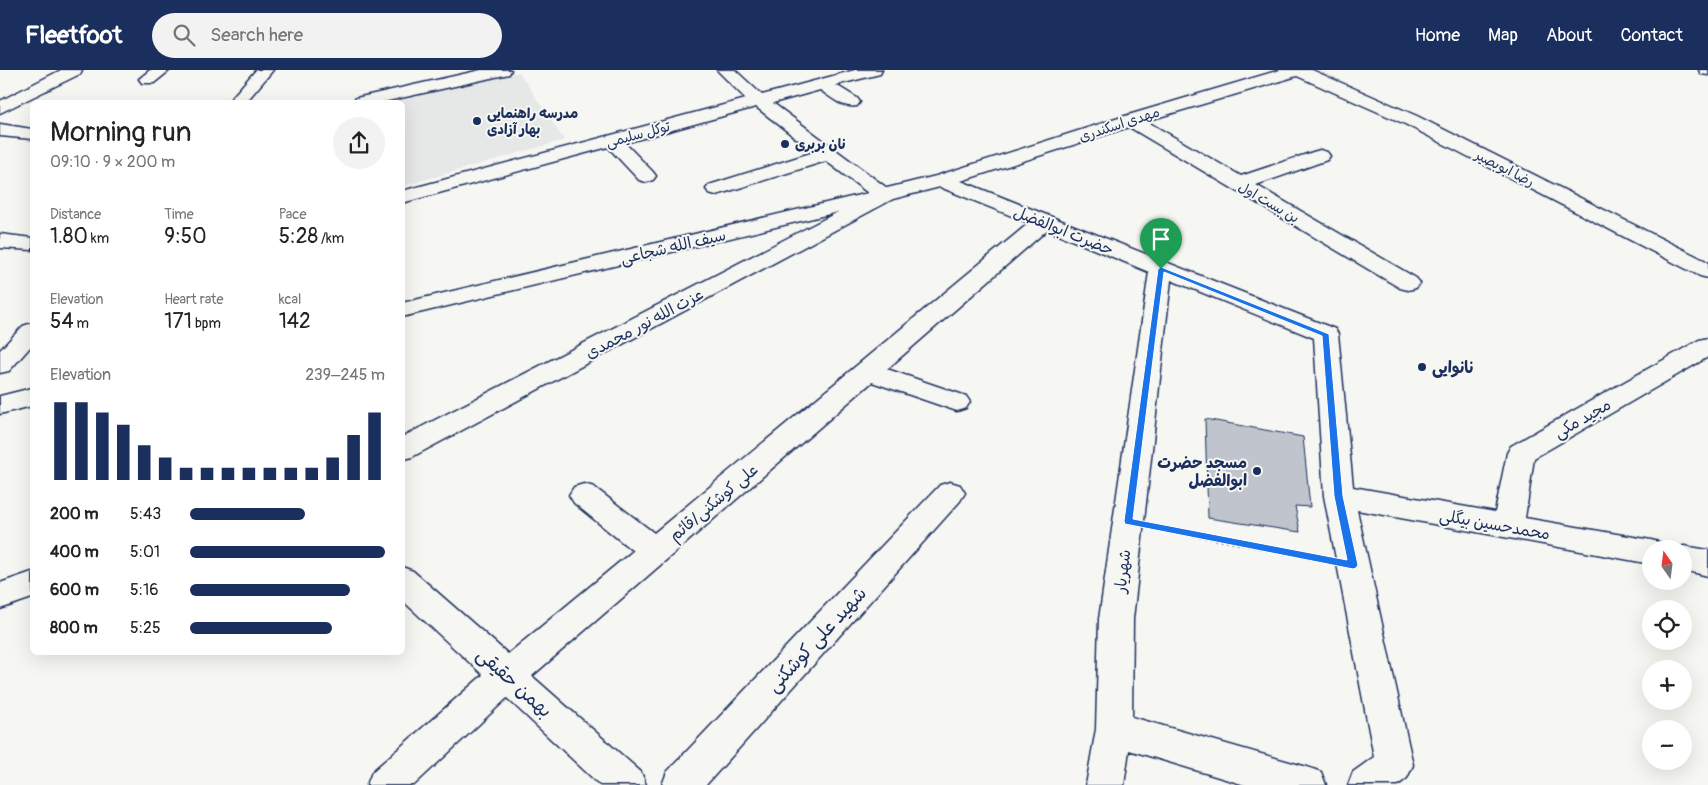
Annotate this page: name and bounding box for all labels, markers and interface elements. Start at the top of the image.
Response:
search box [152,13,502,58]
text: Fleetfoot [25,21,122,50]
icon: search [170,21,198,49]
text: Search here [210,23,303,47]
text: Home [1415,24,1460,47]
text: Map [1488,24,1518,47]
text: About [1546,24,1592,47]
text: Contact [1620,24,1683,47]
street label: مهدی اسکندری [1077,103,1162,146]
place label: مدرسه راهنمایی بهار آزادی [487,105,578,138]
text: Morning run [50,115,192,150]
marker: مدرسه راهنمایی بهار آزادی [471,115,483,127]
button: share [333,117,385,169]
street label: توکل سلیمی [604,118,673,151]
place label: نان بربری [795,136,846,153]
marker: نان بربری [779,138,791,150]
street label: رضا ابوبصیر [1471,146,1537,191]
text: 09:10 · 9 × 200 m [50,152,175,172]
street label: بن بست اول [1235,178,1302,227]
street label: حضرت ابوالفضل [1011,202,1117,260]
text: Distance [50,206,101,223]
text: Time [164,206,194,223]
text: Pace [279,206,306,223]
pin [1140,218,1182,269]
text: 1.80 [50,223,88,250]
text: 9:50 [164,223,206,250]
text: 5:28 [279,223,318,250]
street label: سیف الله شجاعی [619,225,728,269]
icon: arrive [1147,225,1175,253]
text: km [88,230,109,247]
text: /km [318,230,344,247]
street label: عزت الله نور محمدی [582,284,707,363]
text: Elevation [50,291,103,308]
text: Heart rate [164,291,223,308]
text: kcal [279,291,301,308]
text: 54 [50,308,74,335]
text: 171 [164,308,192,335]
text: 142 [279,308,311,335]
text: m [74,315,89,332]
text: bpm [192,315,221,332]
place label: نانوایی [1432,358,1475,378]
marker: نانوایی [1416,361,1428,373]
text: Elevation [50,365,111,385]
text: 239–245 m [305,365,385,385]
street label: مجید مکی [1550,395,1615,443]
place label: مسجد حضرت ابوالفضل [1157,453,1247,491]
street label: علی کوشکنی/قائم [665,460,764,547]
marker: مسجد حضرت ابوالفضل [1251,465,1263,477]
text: 200 m [50,504,98,524]
text: 5:43 [130,504,161,524]
street label: محمدحسین بیگلی [1438,505,1552,545]
north arrow [1642,540,1692,590]
map controls [1642,540,1692,770]
text: 400 m [50,542,99,562]
text: 5:01 [130,542,160,562]
street label: شهریار [1110,548,1136,596]
text: 600 m [50,580,99,600]
text: 5:16 [130,580,159,600]
street label: شهید علی کوشکنی [762,582,872,698]
button: locate [1642,600,1692,650]
text: 800 m [50,618,98,638]
text: 5:25 [130,618,161,638]
street label: بهمن حقیقی [472,643,557,723]
button: + [1642,660,1692,710]
button: − [1642,720,1692,770]

